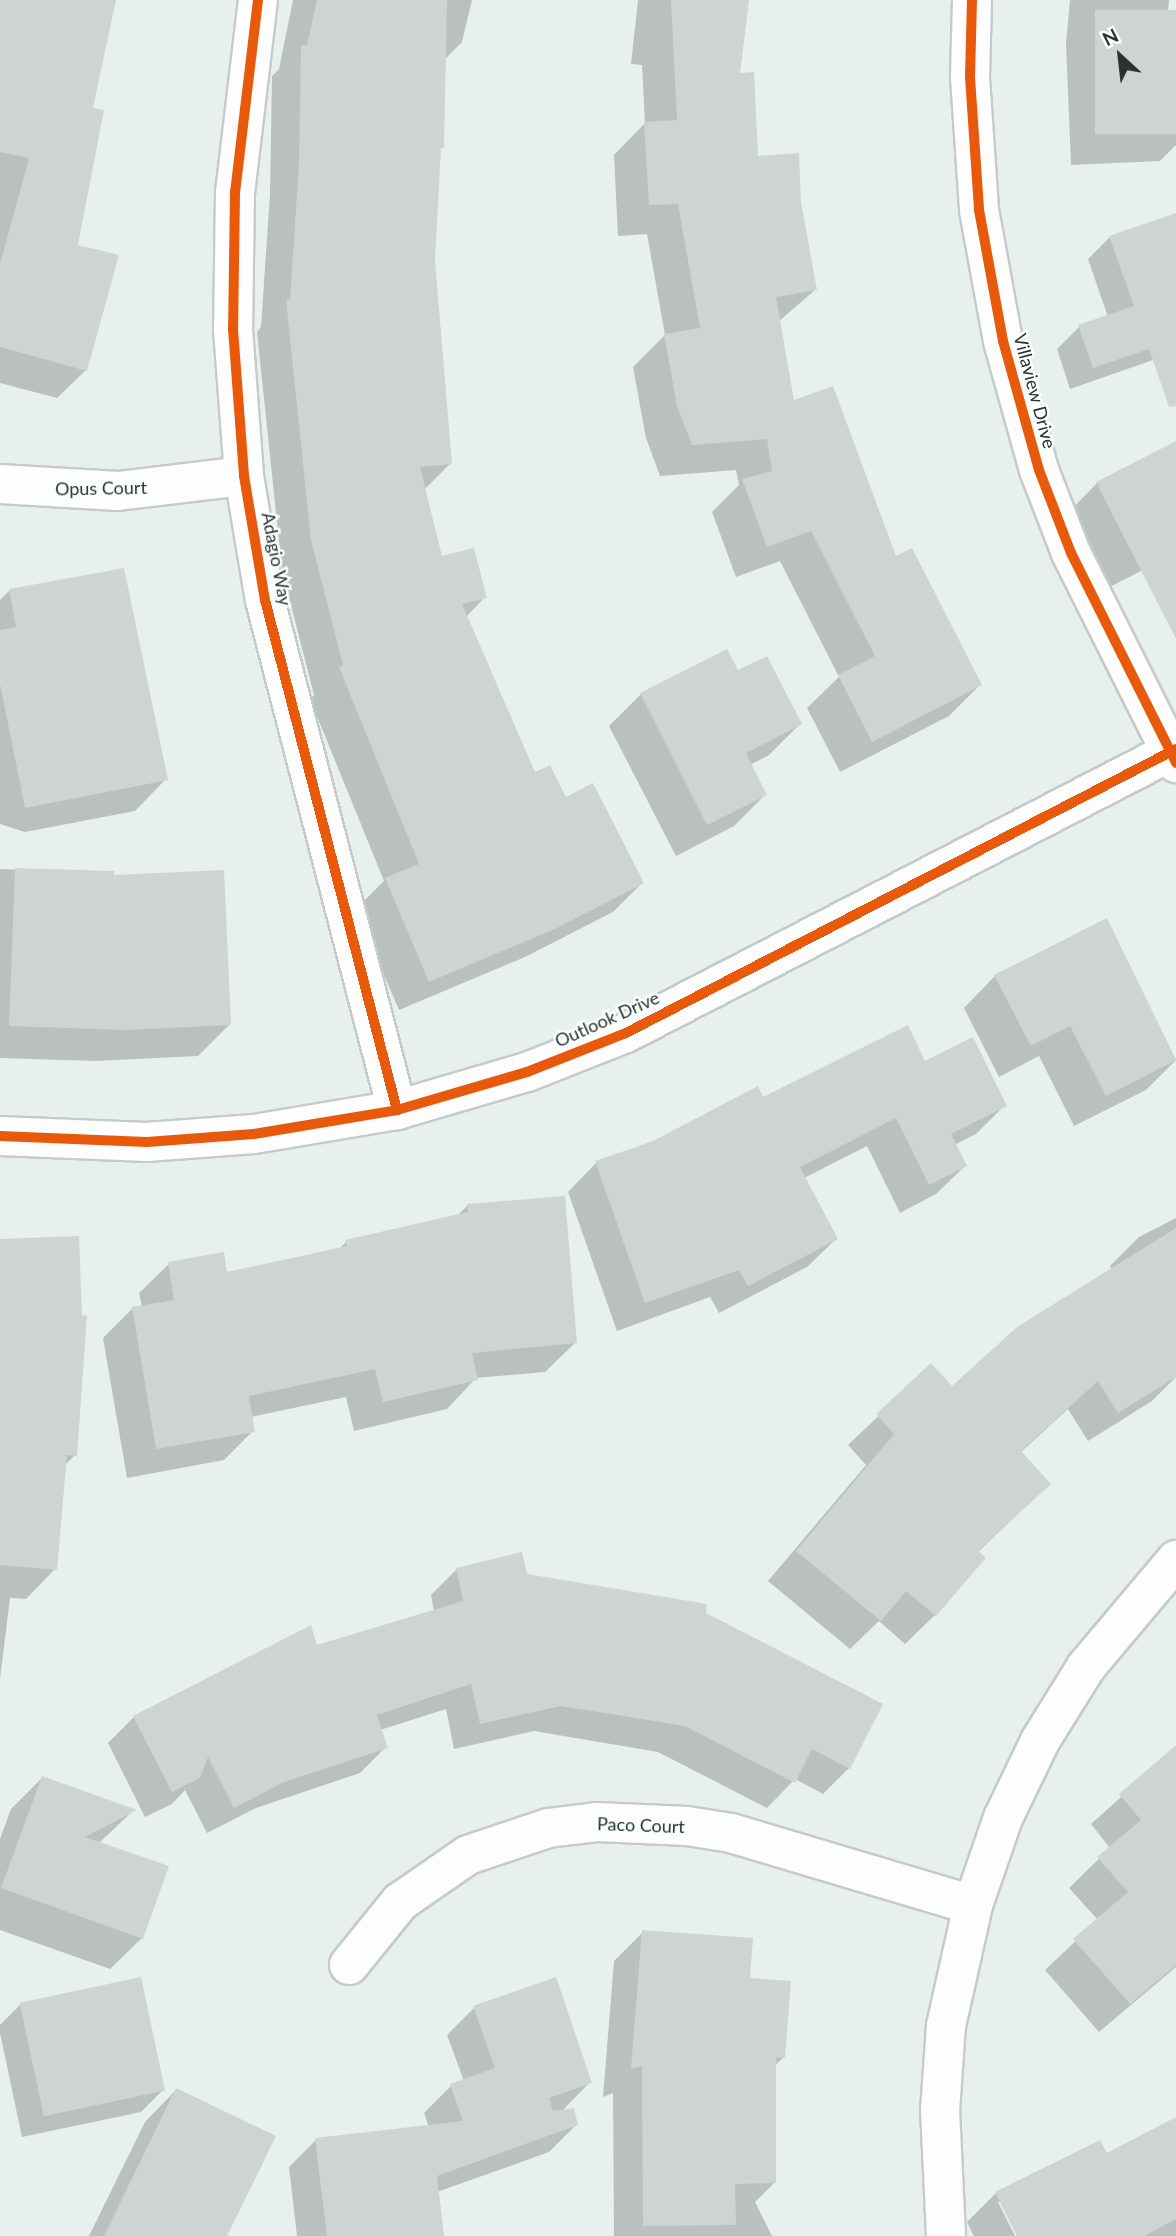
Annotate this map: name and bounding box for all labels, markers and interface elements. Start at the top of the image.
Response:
north arrow [1085,21,1155,91]
text: N [1098,23,1122,50]
street label: Villaview Drive [1009,331,1061,451]
street label: Opus Court [55,476,147,500]
street label: Adagio Way [257,510,297,608]
street label: Outlook Drive [551,986,663,1052]
street label: Paco Court [597,1813,685,1837]

